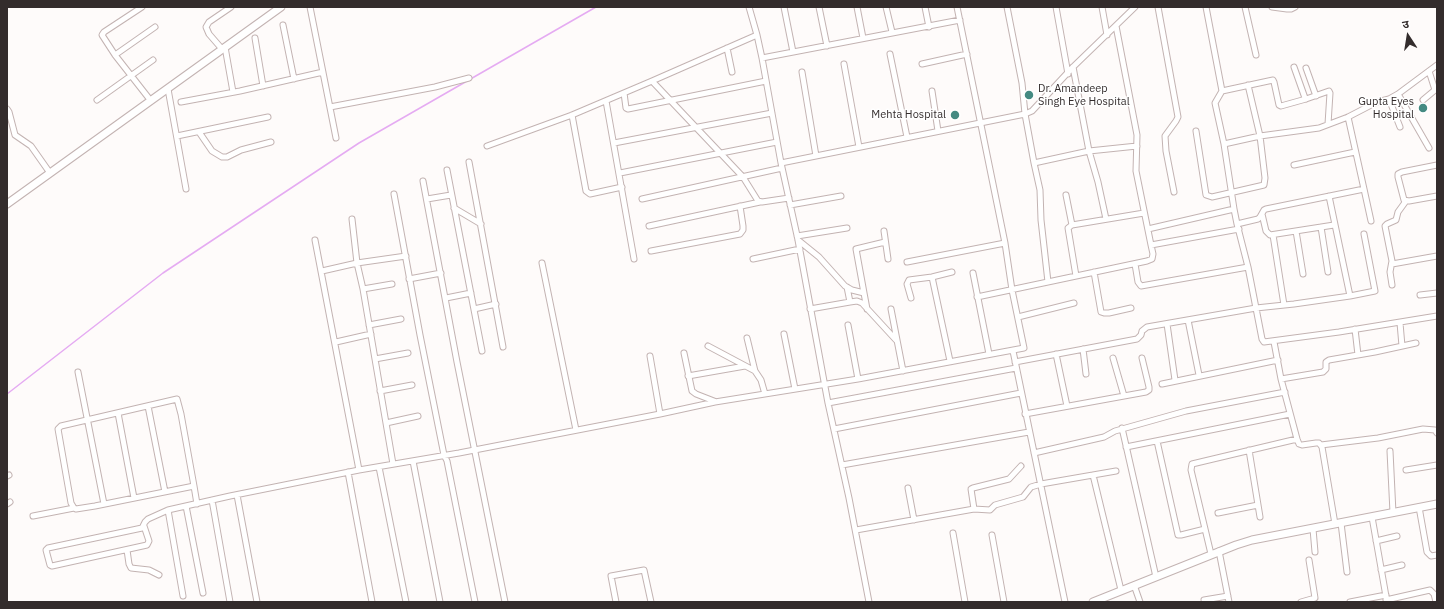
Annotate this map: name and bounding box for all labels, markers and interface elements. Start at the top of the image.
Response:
north arrow [1388,16,1428,56]
text: उ [1401,17,1410,32]
place label: Dr. Amandeep Singh Eye Hospital [1038,82,1130,108]
marker: Dr. Amandeep Singh Eye Hospital [1023,89,1035,101]
place label: Gupta Eyes Hospital [1358,95,1414,121]
marker: Gupta Eyes Hospital [1417,102,1429,114]
place label: Mehta Hospital [871,108,946,122]
marker: Mehta Hospital [949,109,961,121]

